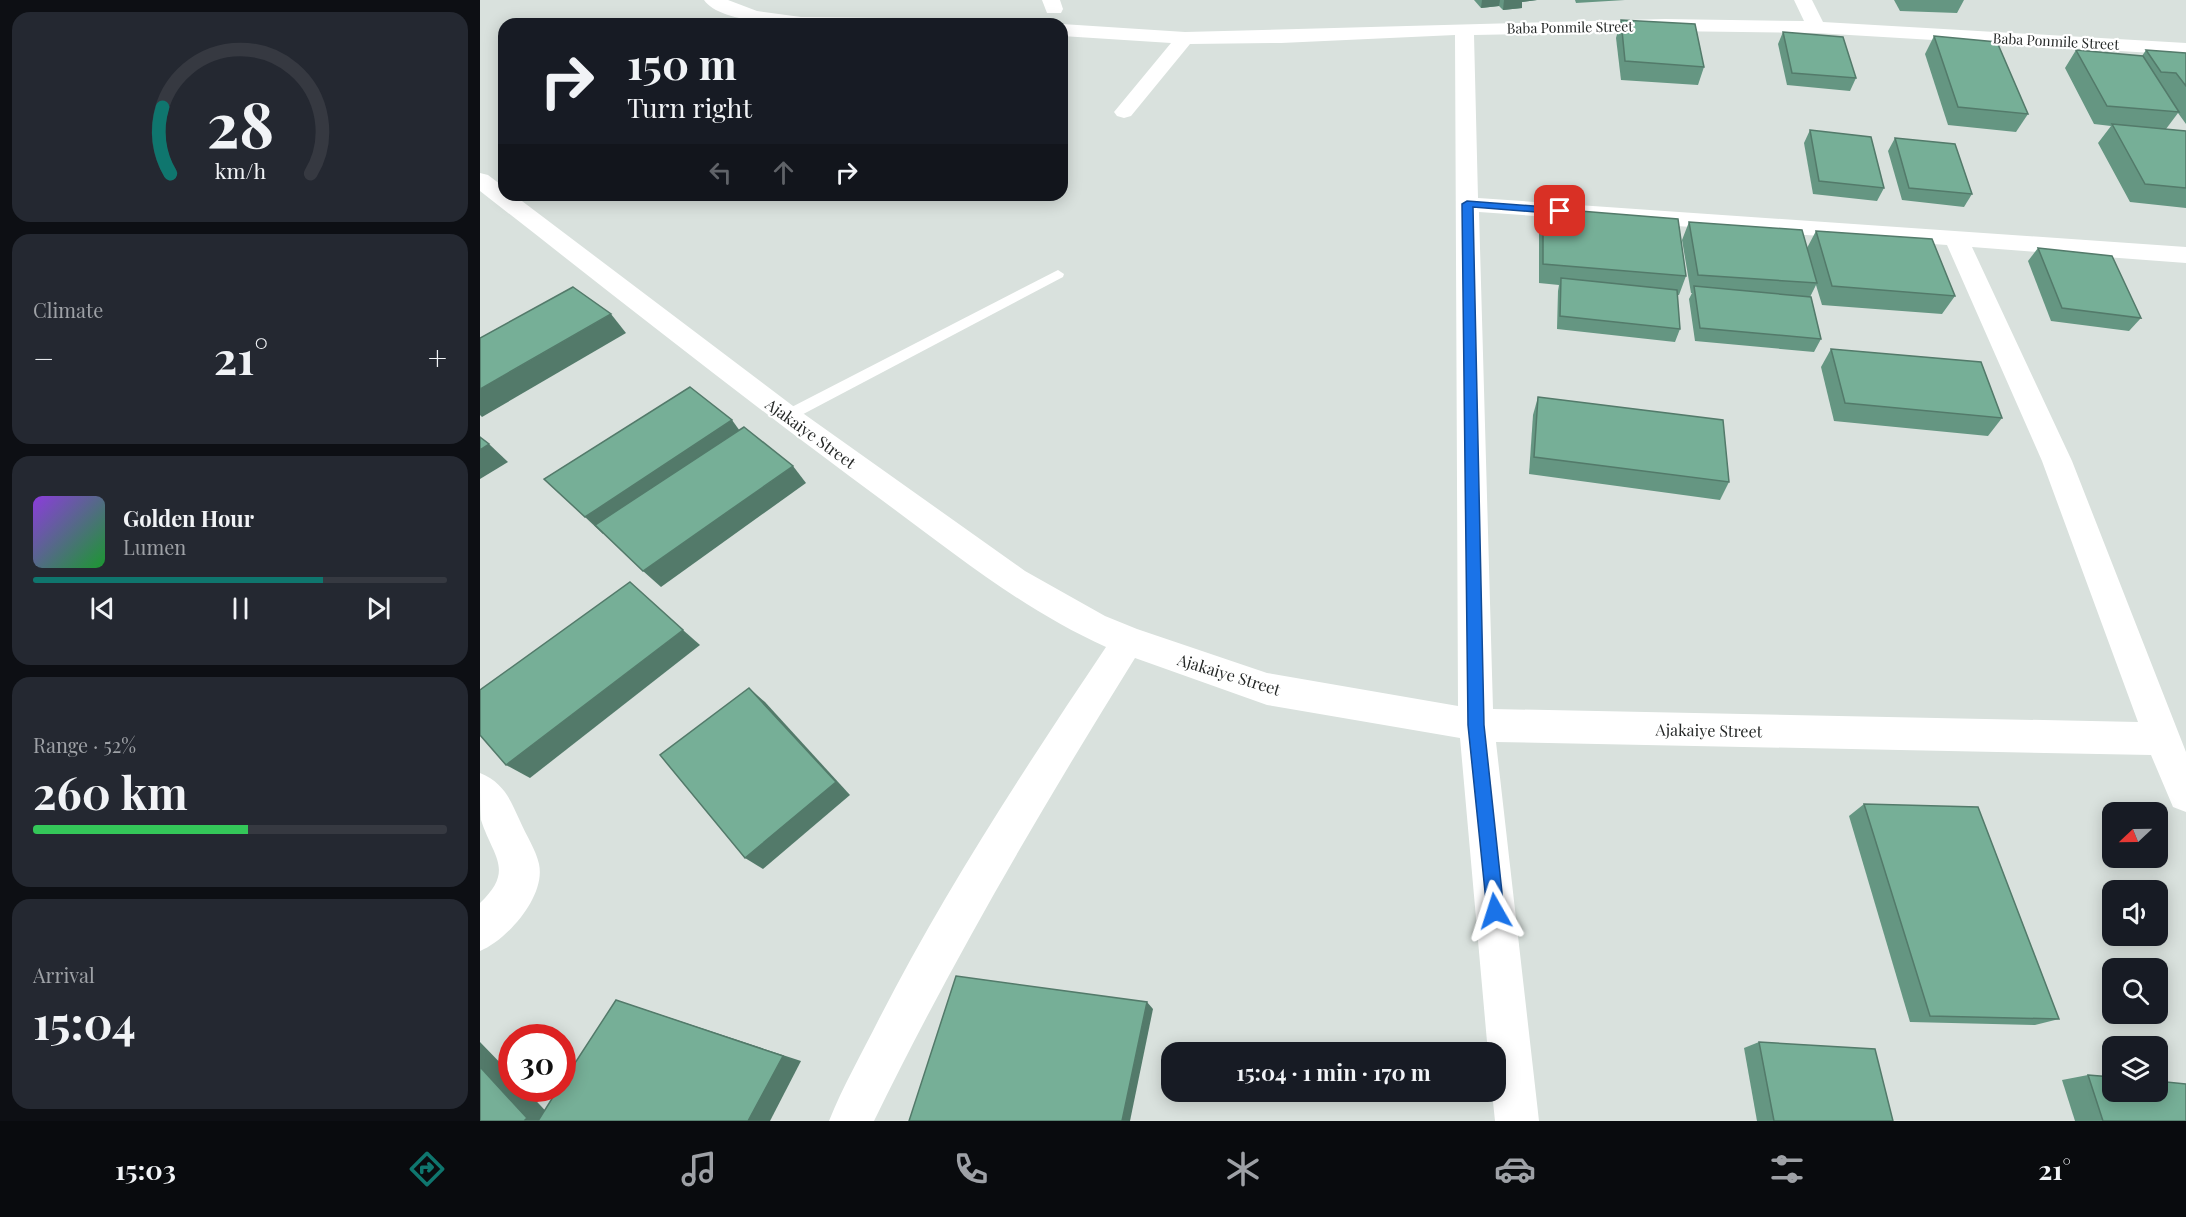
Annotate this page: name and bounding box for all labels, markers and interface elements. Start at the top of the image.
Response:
street label: Baba Ponmile Street [1507,16,1634,38]
street label: Baba Ponmile Street [1992,28,2121,54]
text: 150 m [627,35,737,91]
icon: right [528,42,606,120]
text: 28 [206,80,274,164]
text: Turn right [627,89,752,125]
text: km/h [214,156,266,184]
icon: left [704,156,737,189]
icon: ahead [767,156,800,189]
icon: right [830,156,863,189]
pin [1534,185,1585,236]
icon: arrive [1543,194,1576,227]
text: Climate [33,296,103,323]
text: 21° [214,326,268,386]
text: − [33,335,54,379]
text: + [428,335,447,379]
street label: Ajakaiye Street [761,393,861,473]
text: Golden Hour [123,503,254,533]
text: Lumen [123,533,186,560]
icon: previous [86,592,119,625]
icon: pause [224,592,257,625]
icon: next [362,592,395,625]
street label: Ajakaiye Street [1174,648,1283,700]
street label: Ajakaiye Street [1655,719,1763,741]
text: Range · 52% [33,731,136,758]
text: 260 km [33,761,188,821]
north arrow [2102,802,2168,868]
map controls [2102,802,2168,1102]
position arrow [1463,879,1527,943]
button: sound [2102,880,2168,946]
button: search [2102,958,2168,1024]
text: Arrival [33,961,95,988]
text: 15:04 [33,991,136,1051]
speed limit sign: 30 [498,1024,576,1102]
button: layers [2102,1036,2168,1102]
text: 15:04 · 1 min · 170 m [1236,1057,1431,1087]
icon: directions [406,1148,448,1190]
icon: music [678,1148,720,1190]
icon: phone [950,1148,992,1190]
icon: climate [1222,1148,1264,1190]
icon: car [1494,1148,1536,1190]
icon: filters [1766,1148,1808,1190]
text: 15:03 [115,1151,176,1187]
text: 21° [2038,1151,2071,1187]

